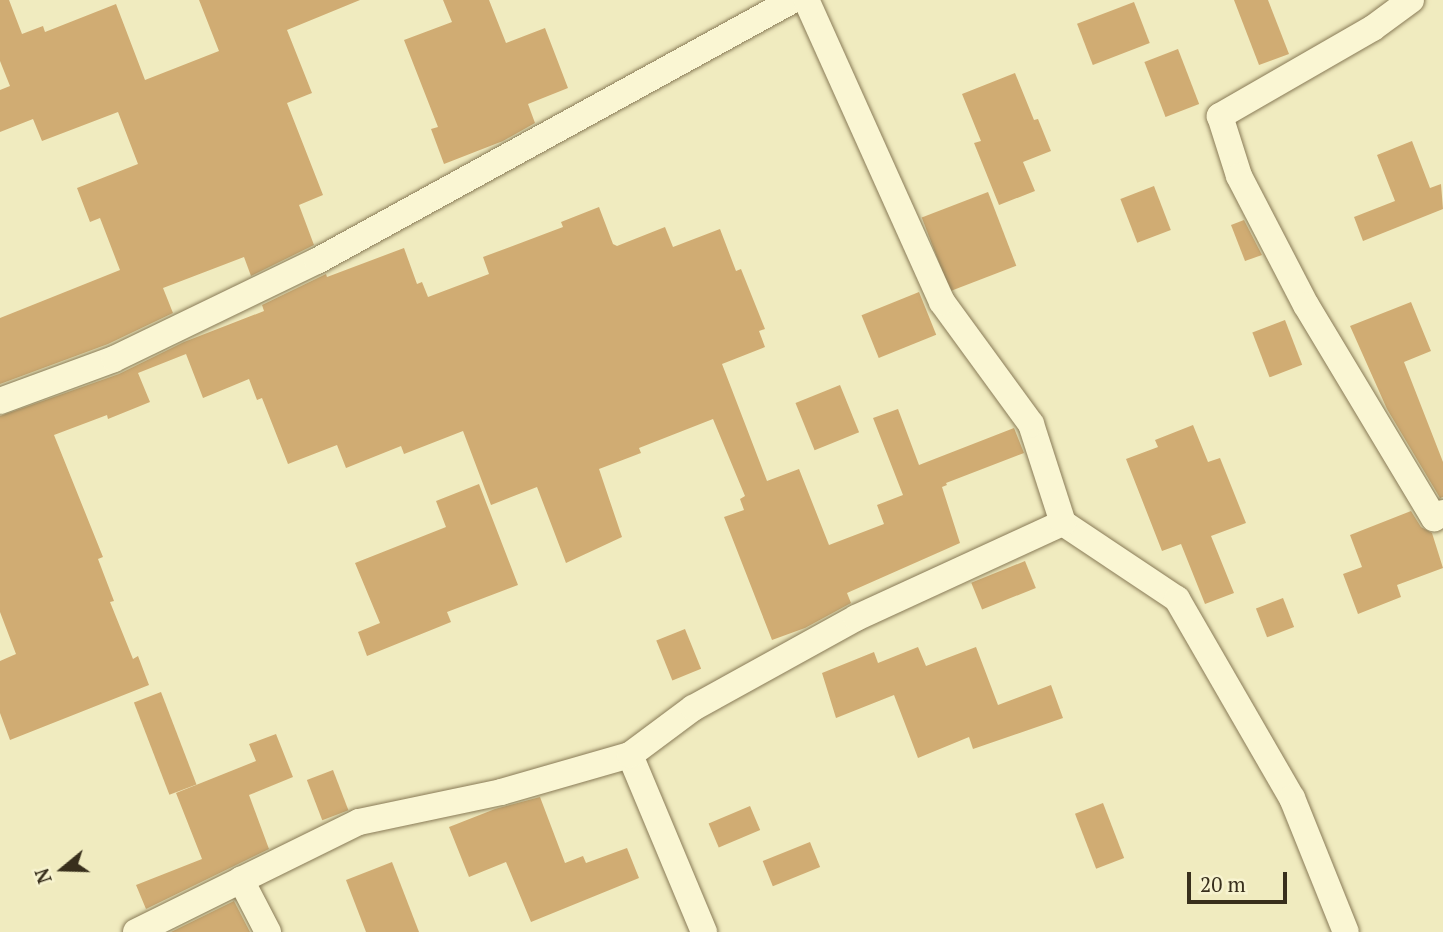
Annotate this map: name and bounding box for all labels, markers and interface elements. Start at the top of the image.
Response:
north arrow [28,834,98,904]
scale bar [1191,858,1291,902]
text: N [29,865,57,887]
text: 20 m [1200,870,1246,898]

